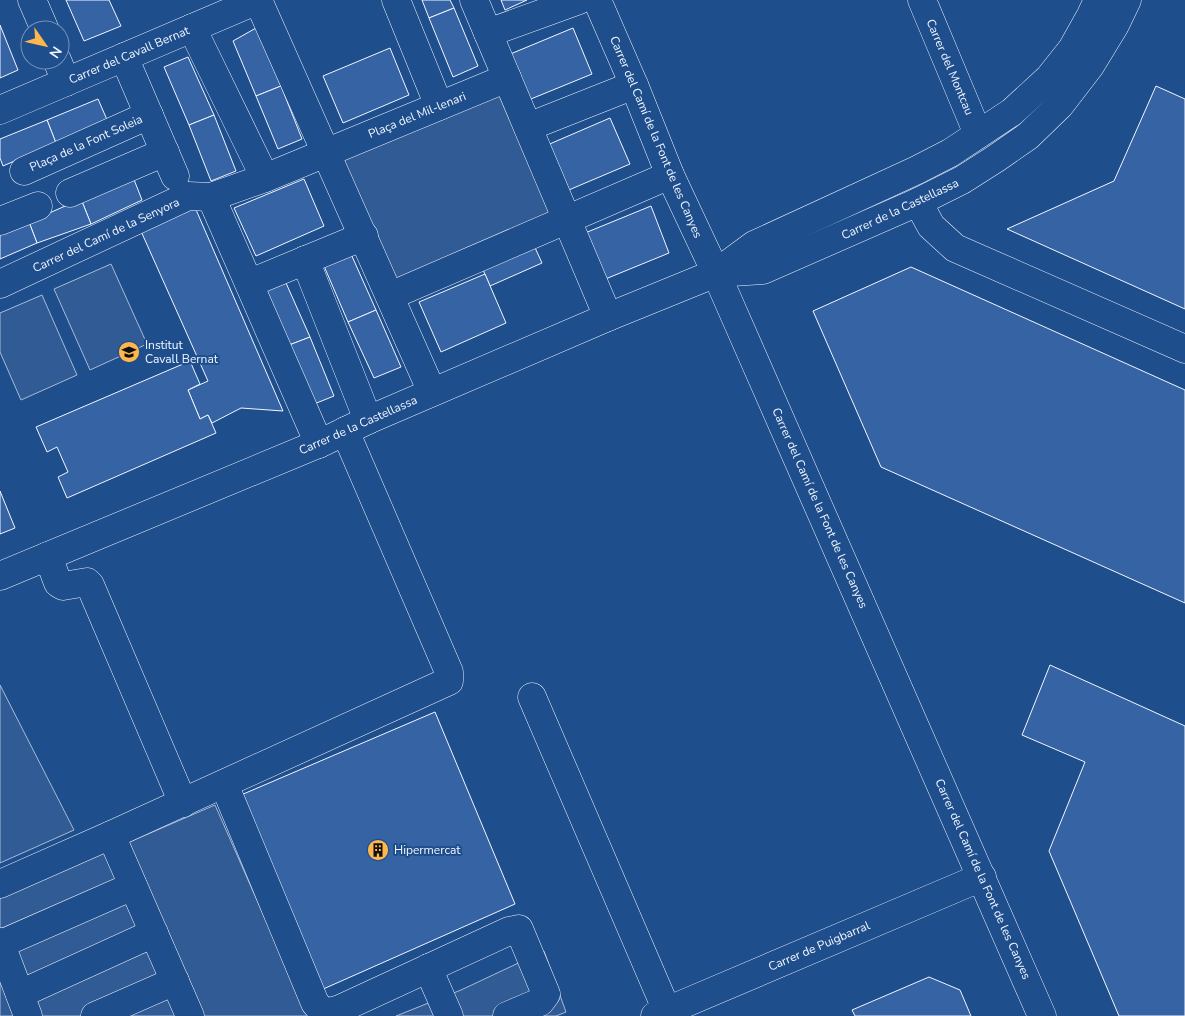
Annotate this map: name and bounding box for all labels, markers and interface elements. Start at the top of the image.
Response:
street label: Carrer del Montcau [923,16,977,118]
north arrow [20,20,70,70]
street label: Carrer del Cavall Bernat [66,22,192,88]
street label: Carrer del Camí de la Font de les Canyes [606,34,706,241]
text: N [45,42,66,62]
street label: Plaça del Mil-lenari [366,88,468,142]
street label: Plaça de la Font Soleia [27,111,145,175]
street label: Carrer de la Castellassa [839,175,961,243]
street label: Carrer del Camí de la Senyora [30,194,182,276]
place label: Institut Cavall Bernat [145,337,219,367]
school or university icon: Institut Cavall Bernat [117,340,141,364]
street label: Carrer de la Castellassa [296,392,420,458]
street label: Carrer del Camí de la Font de les Canyes [768,405,872,611]
street label: Carrer del Camí de la Font de les Canyes [931,776,1035,982]
building icon: Hipermercat [366,838,390,862]
place label: Hipermercat [394,842,461,858]
street label: Carrer de Puigbarral [766,917,873,975]

